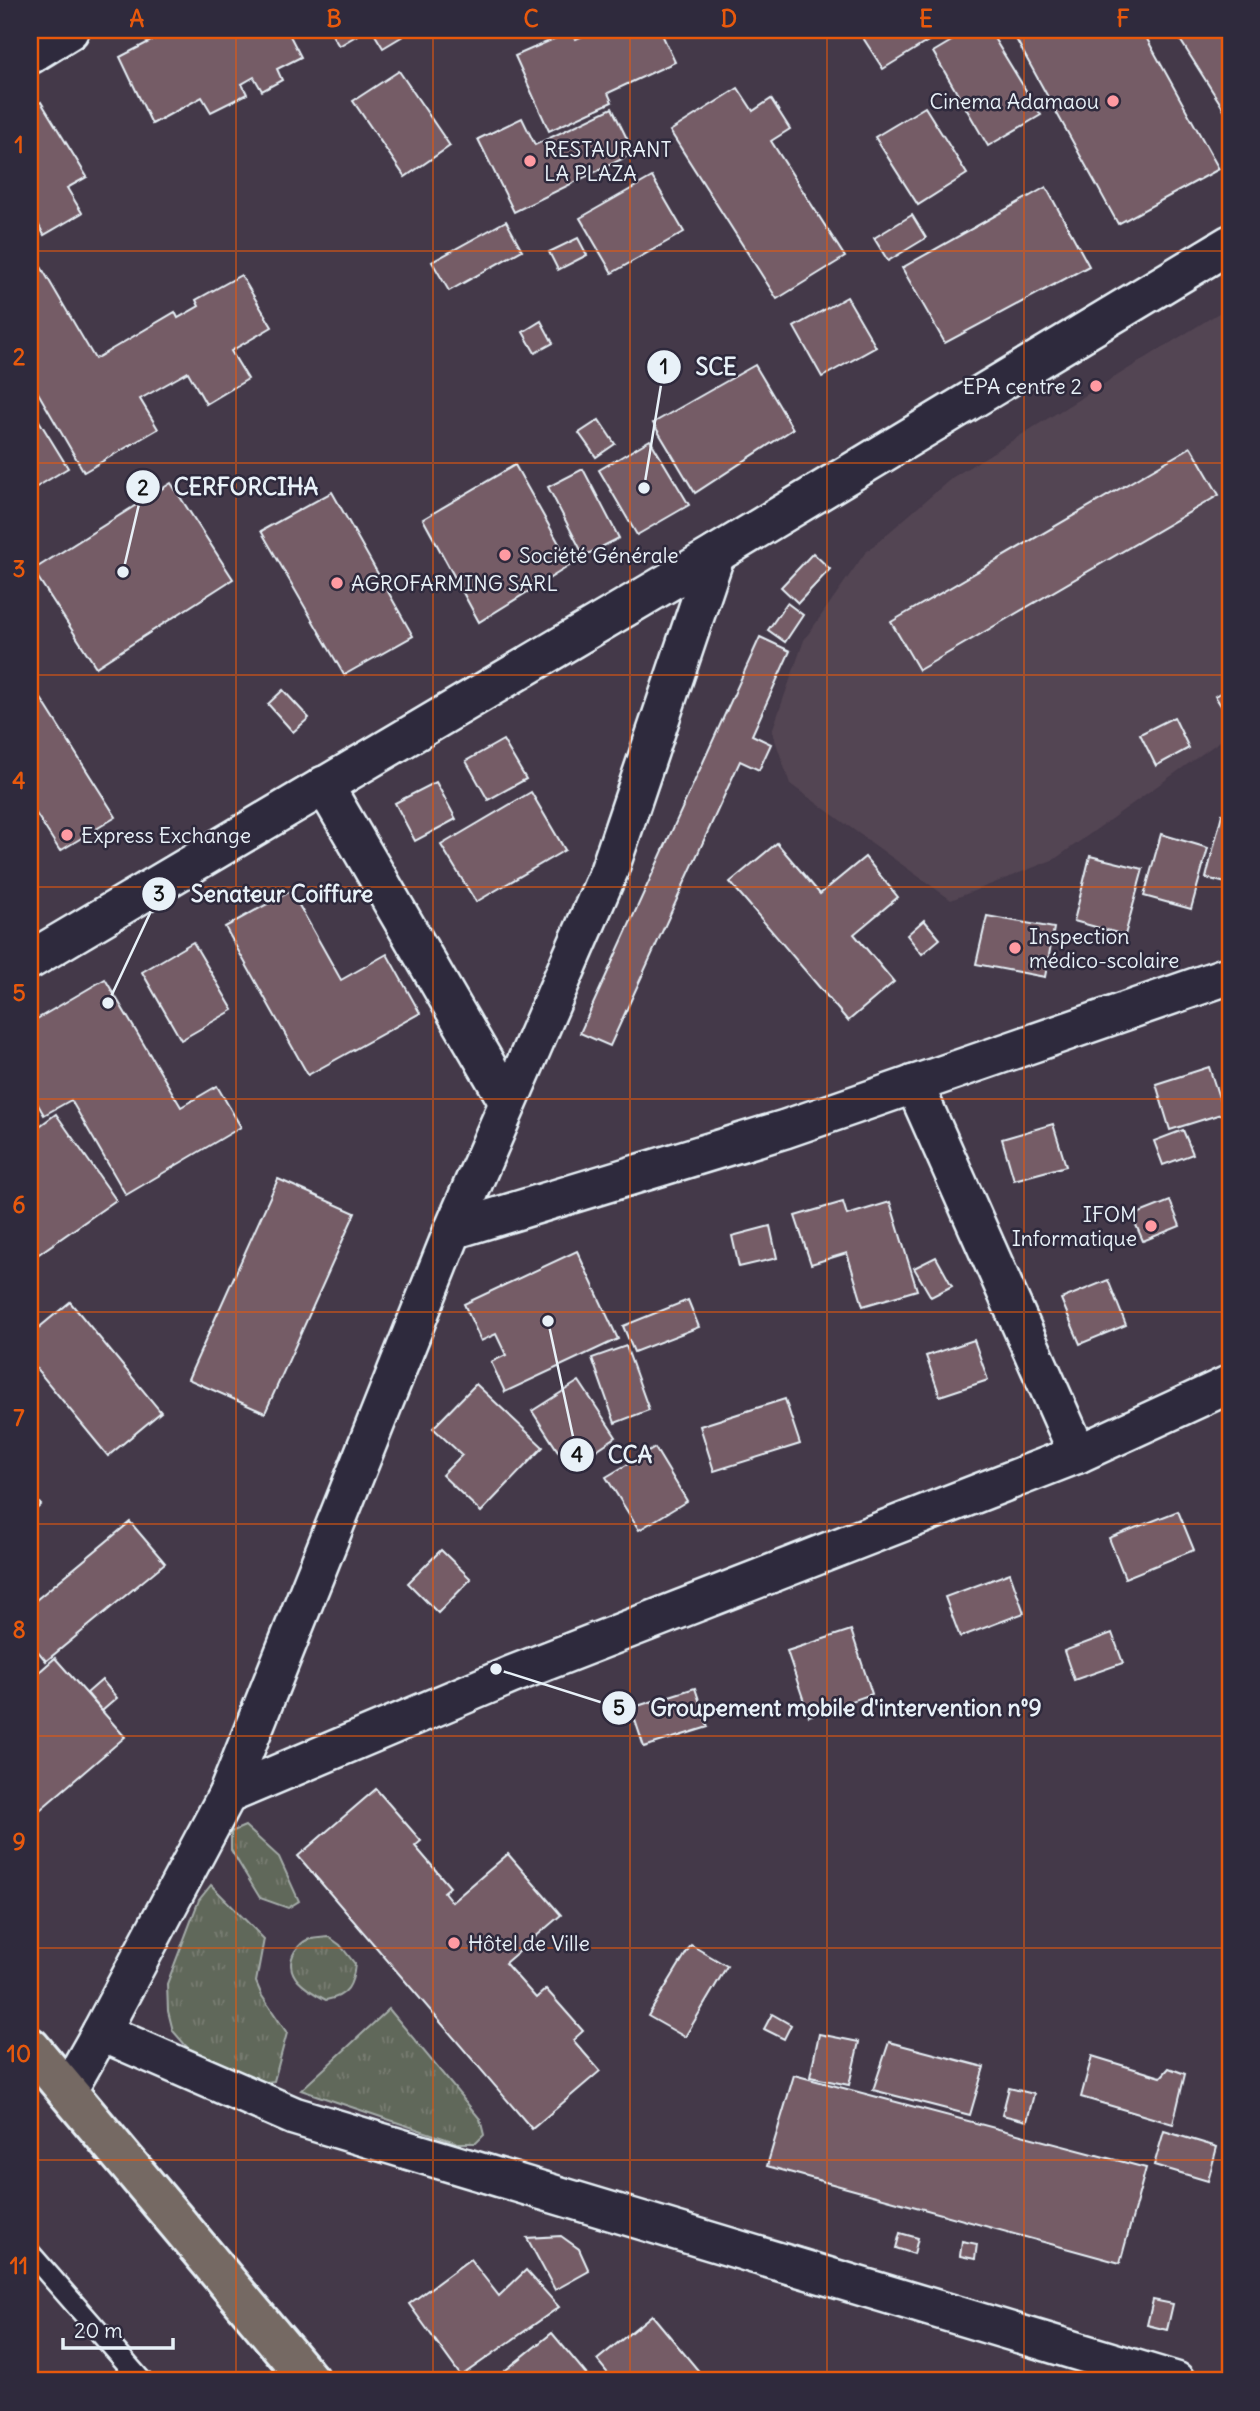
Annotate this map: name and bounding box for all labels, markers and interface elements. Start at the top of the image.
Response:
text: A [130,4,145,33]
text: B [326,4,342,33]
text: C [523,4,539,33]
text: D [721,4,737,33]
text: E [919,4,933,33]
text: F [1116,4,1130,33]
place label: Cinema Adamaou [929,88,1099,115]
marker: Cinema Adamaou [1105,93,1121,109]
text: 1 [14,130,24,159]
place label: RESTAURANT LA PLAZA [544,136,672,187]
marker: RESTAURANT LA PLAZA [522,153,538,169]
text: 2 [13,342,26,371]
callout: SCE [646,345,751,389]
text: SCE [695,352,737,381]
text: 1 [660,353,668,380]
place label: EPA centre 2 [963,373,1082,400]
marker: EPA centre 2 [1088,378,1104,394]
callout: CERFORCIHA [125,465,333,509]
text: CERFORCIHA [174,472,319,501]
text: 2 [137,474,149,501]
place label: Société Générale [519,542,679,569]
marker: Société Générale [497,547,513,563]
text: 3 [12,554,26,583]
place label: AGROFARMING SARL [351,570,558,597]
marker: AGROFARMING SARL [329,575,345,591]
text: 4 [12,766,26,795]
place label: Express Exchange [81,822,251,849]
marker: Express Exchange [59,827,75,843]
callout: Senateur Coiffure [142,872,387,916]
text: Senateur Coiffure [191,879,373,908]
text: 3 [153,880,165,907]
place label: Inspection médico-scolaire [1029,923,1179,974]
marker: Inspection médico-scolaire [1007,940,1023,956]
text: 5 [12,978,26,1007]
text: 6 [12,1190,26,1219]
place label: IFOM Informatique [1012,1201,1137,1252]
marker: IFOM Informatique [1143,1218,1159,1234]
text: 7 [13,1403,25,1432]
callout: CCA [559,1433,667,1477]
text: CCA [608,1440,653,1469]
text: 4 [571,1441,583,1468]
text: 8 [12,1615,26,1644]
callout: Groupement mobile d'intervention n°9 [601,1686,1056,1730]
text: Groupement mobile d'intervention n°9 [650,1693,1042,1722]
text: 5 [613,1694,625,1721]
text: 9 [12,1827,26,1856]
place label: Hôtel de Ville [468,1930,590,1957]
marker: Hôtel de Ville [446,1935,462,1951]
text: 10 [7,2039,31,2068]
text: 11 [10,2251,28,2280]
scale bar [63,2306,173,2350]
text: 20 m [74,2317,123,2344]

